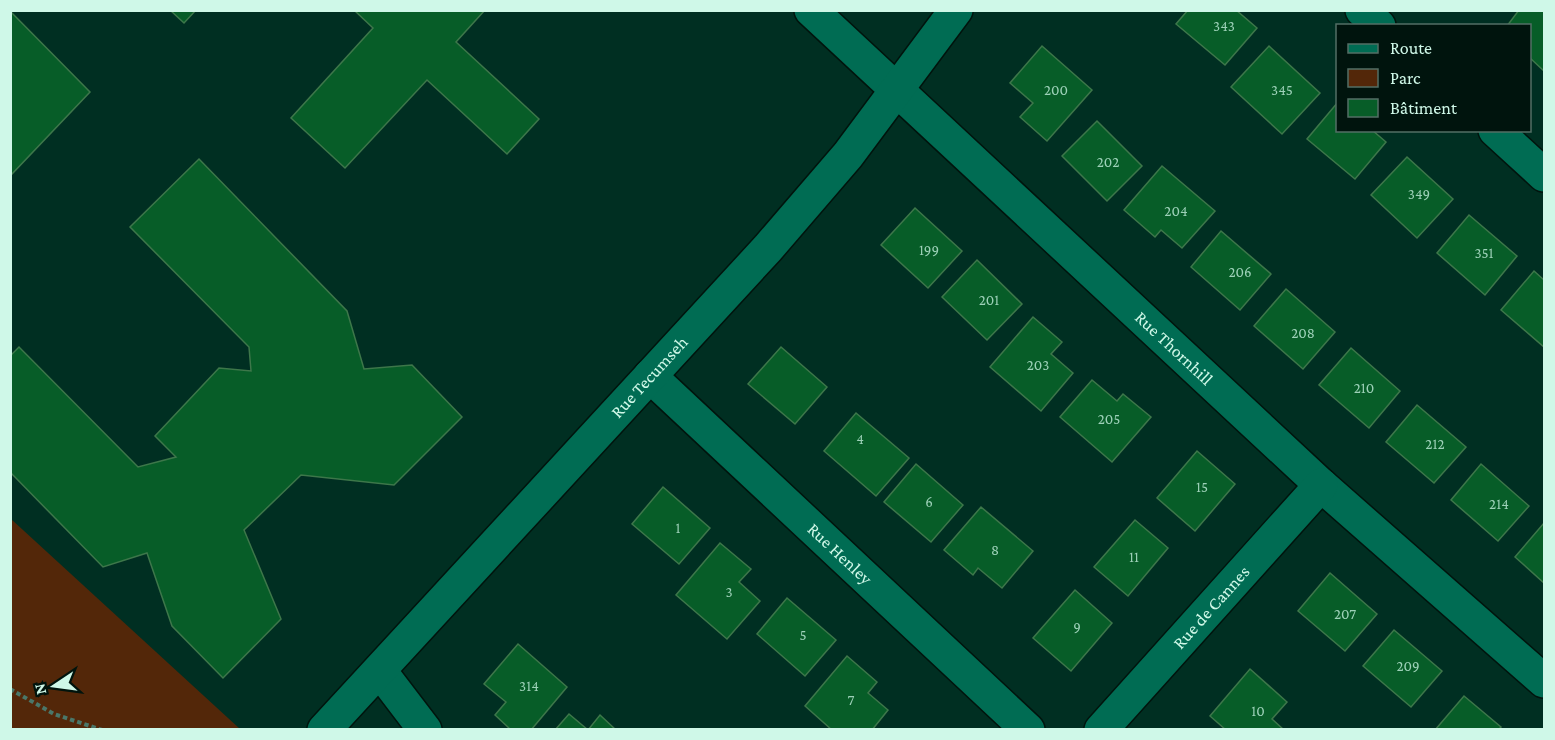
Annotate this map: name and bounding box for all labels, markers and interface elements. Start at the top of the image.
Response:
house number: 343 [1213,18,1235,34]
legend [1336,24,1531,132]
text: Route [1390,38,1432,58]
text: Parc [1390,68,1421,88]
house number: 200 [1044,82,1068,98]
house number: 345 [1271,82,1293,98]
text: Bâtiment [1390,98,1458,118]
house number: 202 [1097,154,1119,170]
house number: 349 [1408,186,1430,202]
house number: 204 [1164,203,1188,219]
house number: 199 [919,242,939,258]
house number: 351 [1474,245,1494,261]
house number: 206 [1228,264,1252,280]
house number: 201 [979,292,999,308]
street label: Rue Thornhill [1131,307,1217,389]
house number: 208 [1291,325,1315,341]
street label: Rue Tecumseh [607,332,692,422]
house number: 203 [1027,357,1049,373]
house number: 210 [1354,380,1374,396]
house number: 205 [1098,411,1120,427]
house number: 4 [856,431,864,447]
house number: 212 [1425,436,1445,452]
house number: 15 [1196,479,1208,495]
house number: 6 [925,494,933,510]
house number: 214 [1489,496,1509,512]
street label: Rue Henley [803,519,877,589]
house number: 1 [676,520,681,536]
house number: 8 [991,542,999,558]
house number: 11 [1129,549,1139,565]
street label: Rue de Cannes [1169,562,1254,653]
house number: 3 [725,584,733,600]
house number: 207 [1334,606,1356,622]
house number: 9 [1073,619,1081,635]
house number: 5 [799,627,807,643]
north arrow [24,656,84,716]
house number: 209 [1396,658,1420,674]
house number: 314 [519,678,539,694]
text: N [30,682,49,696]
house number: 7 [848,692,855,708]
house number: 10 [1251,703,1265,719]

